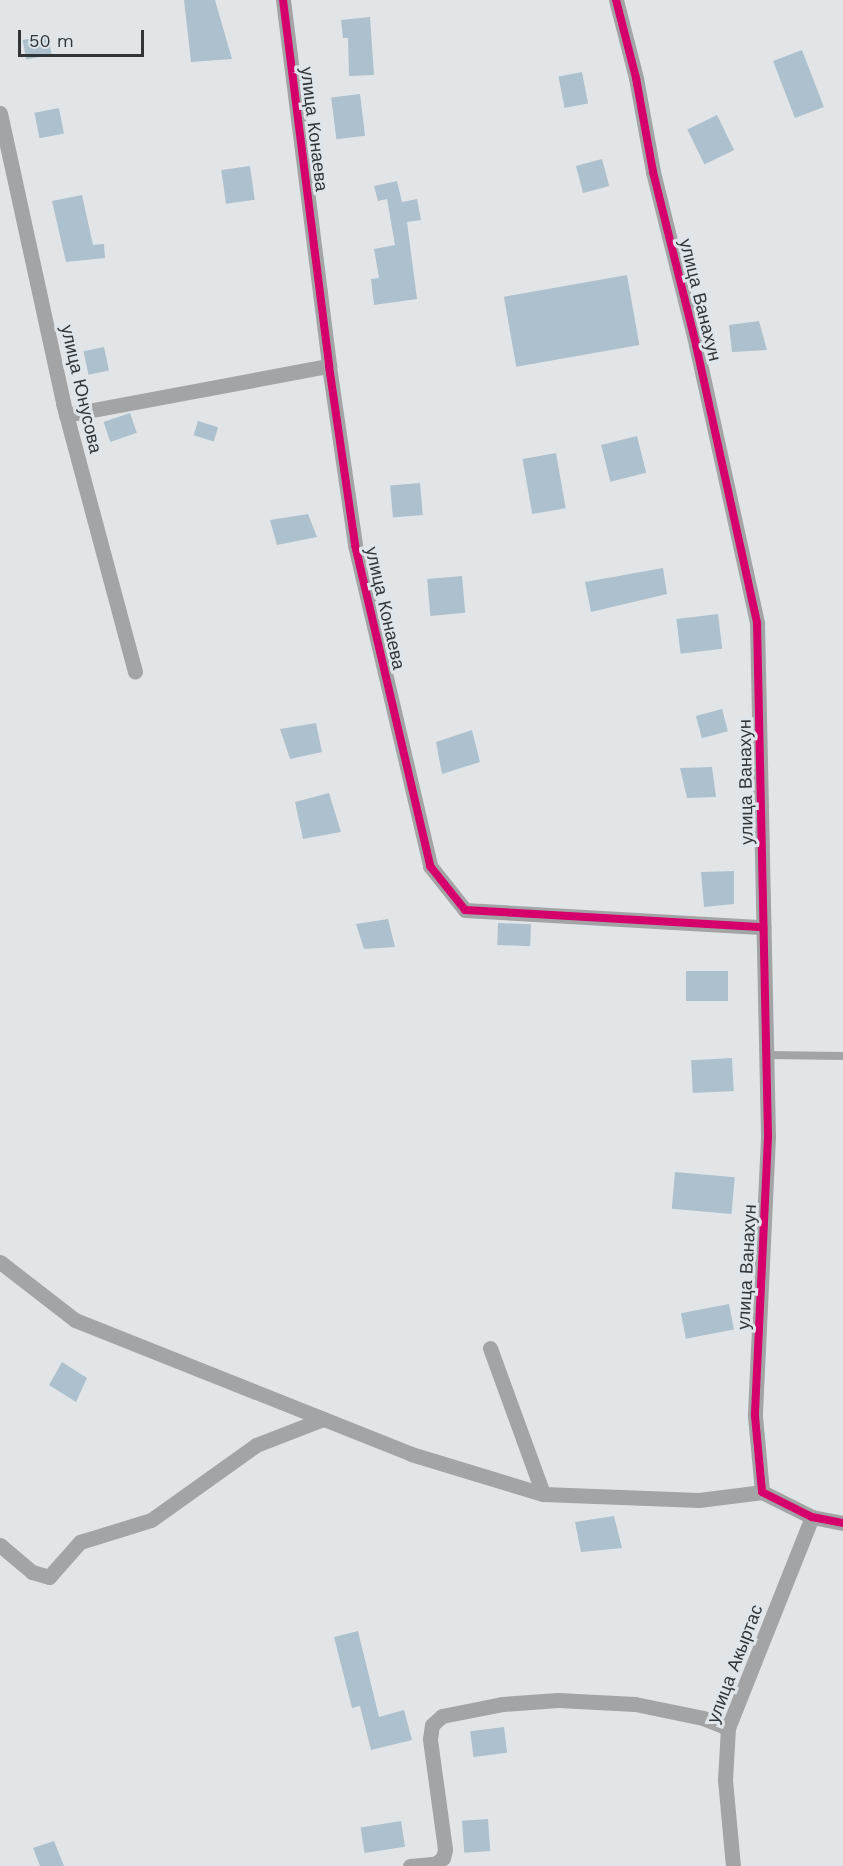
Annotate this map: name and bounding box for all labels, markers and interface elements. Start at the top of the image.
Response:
scale bar [21,18,147,56]
text: 50 m [29,30,74,51]
street label: улица Конаева [296,65,332,193]
street label: улица Ванахун [674,236,726,364]
street label: улица Юнусова [56,323,106,455]
street label: улица Конаева [360,544,410,672]
street label: улица Ванахун [734,719,758,845]
street label: улица Ванахун [733,1204,761,1330]
street label: улица Акыртас [703,1602,767,1726]

